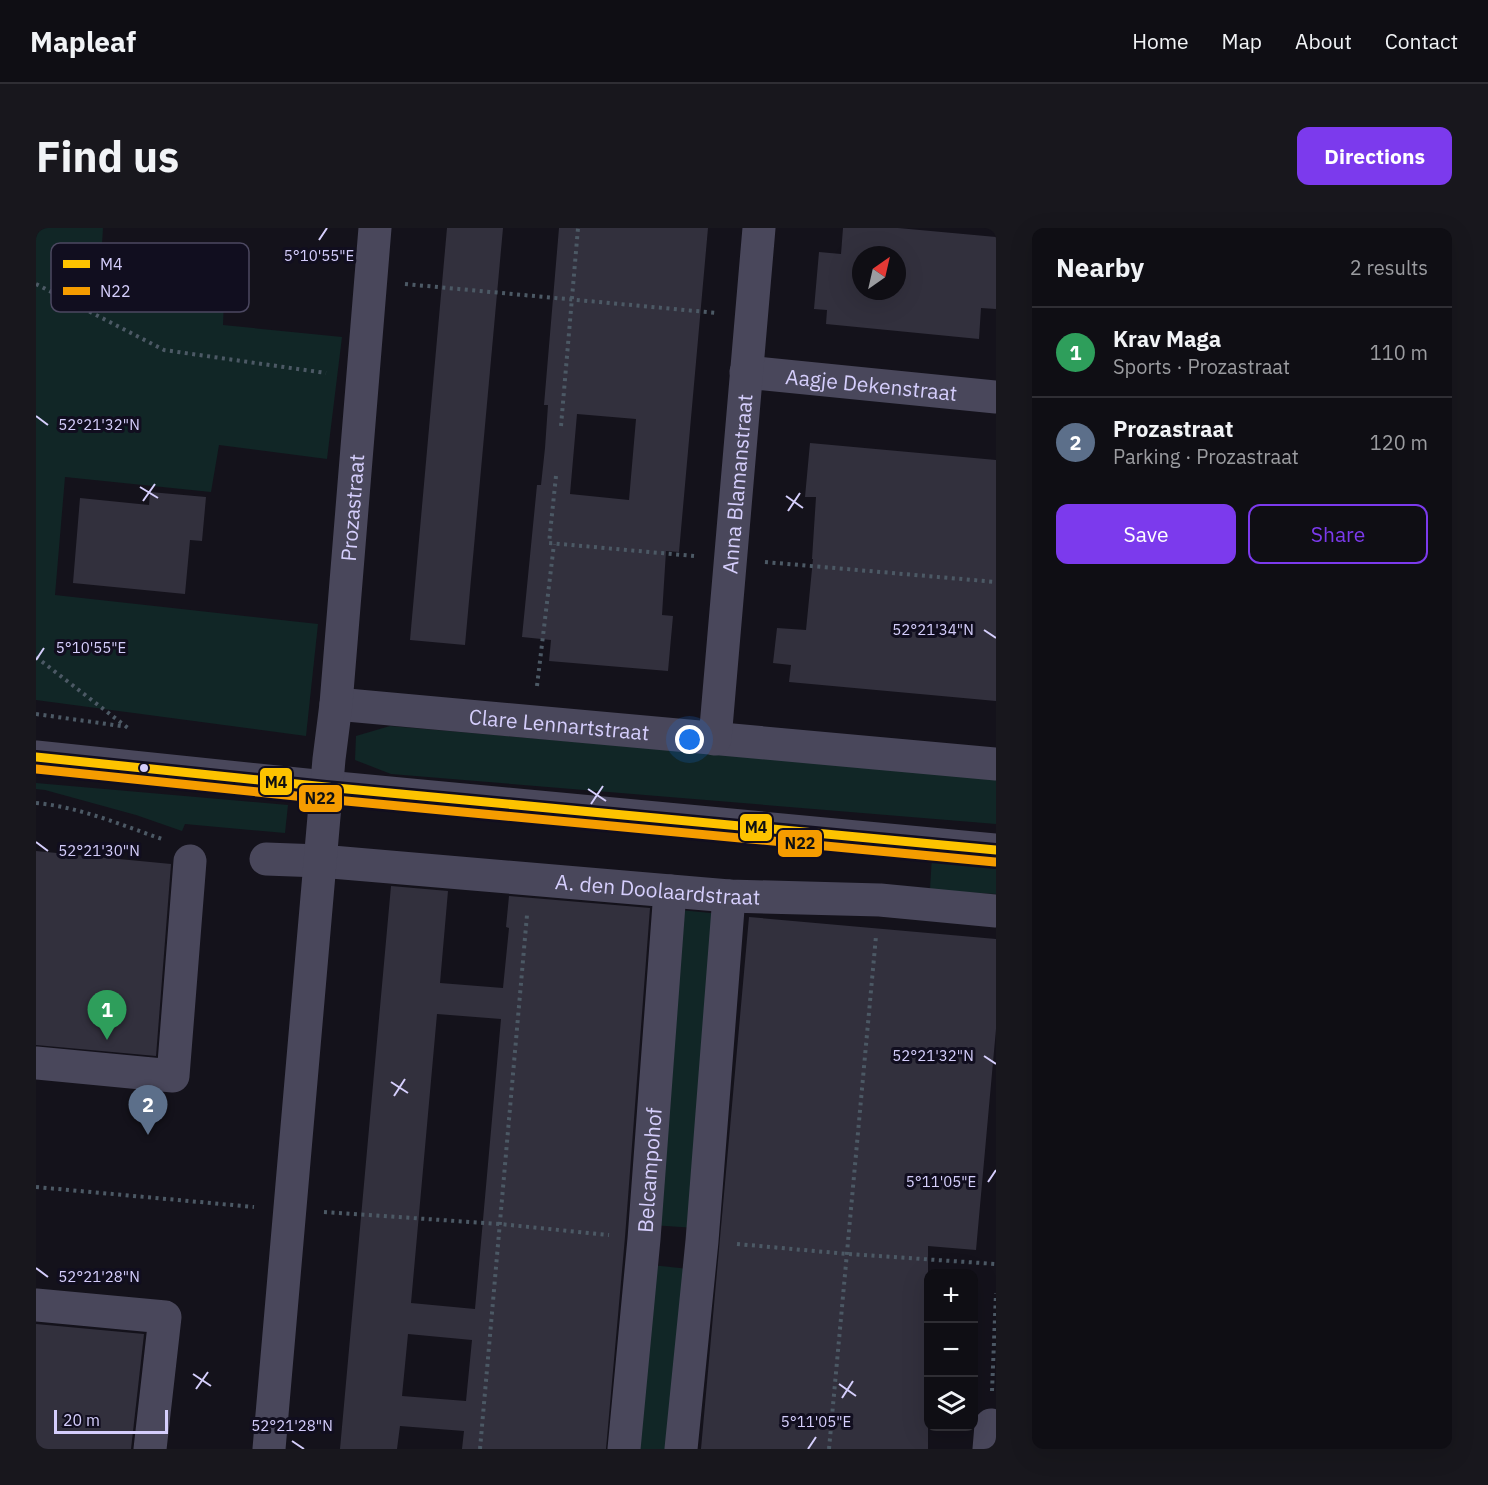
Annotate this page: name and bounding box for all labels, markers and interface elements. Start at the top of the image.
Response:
text: Mapleaf [30,23,136,60]
text: Home [1132,27,1189,55]
text: Map [1222,27,1262,55]
text: About [1295,27,1352,55]
text: Contact [1385,27,1458,55]
button: Directions [1297,127,1452,185]
text: Find us [36,129,179,184]
legend [51,243,249,312]
text: 5°10'55"E [284,246,354,265]
north arrow [852,246,906,300]
text: Nearby [1056,250,1144,284]
text: M4 [100,254,123,274]
text: 2 results [1350,254,1428,281]
text: N22 [100,281,131,301]
text: Krav Maga [1113,324,1221,353]
text: 1 [1070,339,1082,366]
text: 110 m [1370,339,1428,366]
text: Sports · Prozastraat [1113,353,1290,380]
street label: Aagje Dekenstraat [784,362,959,407]
street label: Anna Blamanstraat [715,393,759,575]
text: Prozastraat [1113,414,1233,443]
text: 52°21'32"N [58,415,140,434]
text: 2 [1070,429,1082,456]
text: 120 m [1370,429,1428,456]
text: Parking · Prozastraat [1113,443,1299,470]
street label: Prozastraat [334,453,370,563]
button: Save [1056,504,1236,564]
button: Share [1248,504,1428,564]
text: 52°21'34"N [892,620,974,639]
text: 5°10'55"E [56,638,126,657]
street label: Clare Lennartstraat [468,702,651,746]
your location [675,725,704,754]
unlabelled marker [138,762,150,774]
line badge: M4 [259,767,293,796]
text: M4 [265,772,288,792]
line badge: N22 [298,784,343,813]
text: N22 [305,788,335,808]
line badge: M4 [739,813,773,842]
text: M4 [745,817,768,837]
line badge: N22 [777,829,823,858]
text: N22 [785,833,815,853]
text: 52°21'30"N [58,841,140,860]
street label: A. den Doolaardstraat [554,867,761,911]
pin: 1 [88,990,126,1040]
text: 52°21'32"N [892,1046,974,1065]
pin: 2 [128,1086,168,1135]
street label: Belcampohof [631,1106,668,1234]
text: 5°11'05"E [906,1172,976,1191]
text: 52°21'28"N [58,1267,140,1286]
map controls [924,1269,978,1431]
button: + [924,1269,978,1323]
button: − [924,1323,978,1377]
button: layers [924,1377,978,1431]
scale bar [54,1407,168,1434]
text: 20 m [63,1410,100,1430]
text: 5°11'05"E [781,1412,851,1431]
text: 52°21'28"N [251,1416,333,1435]

